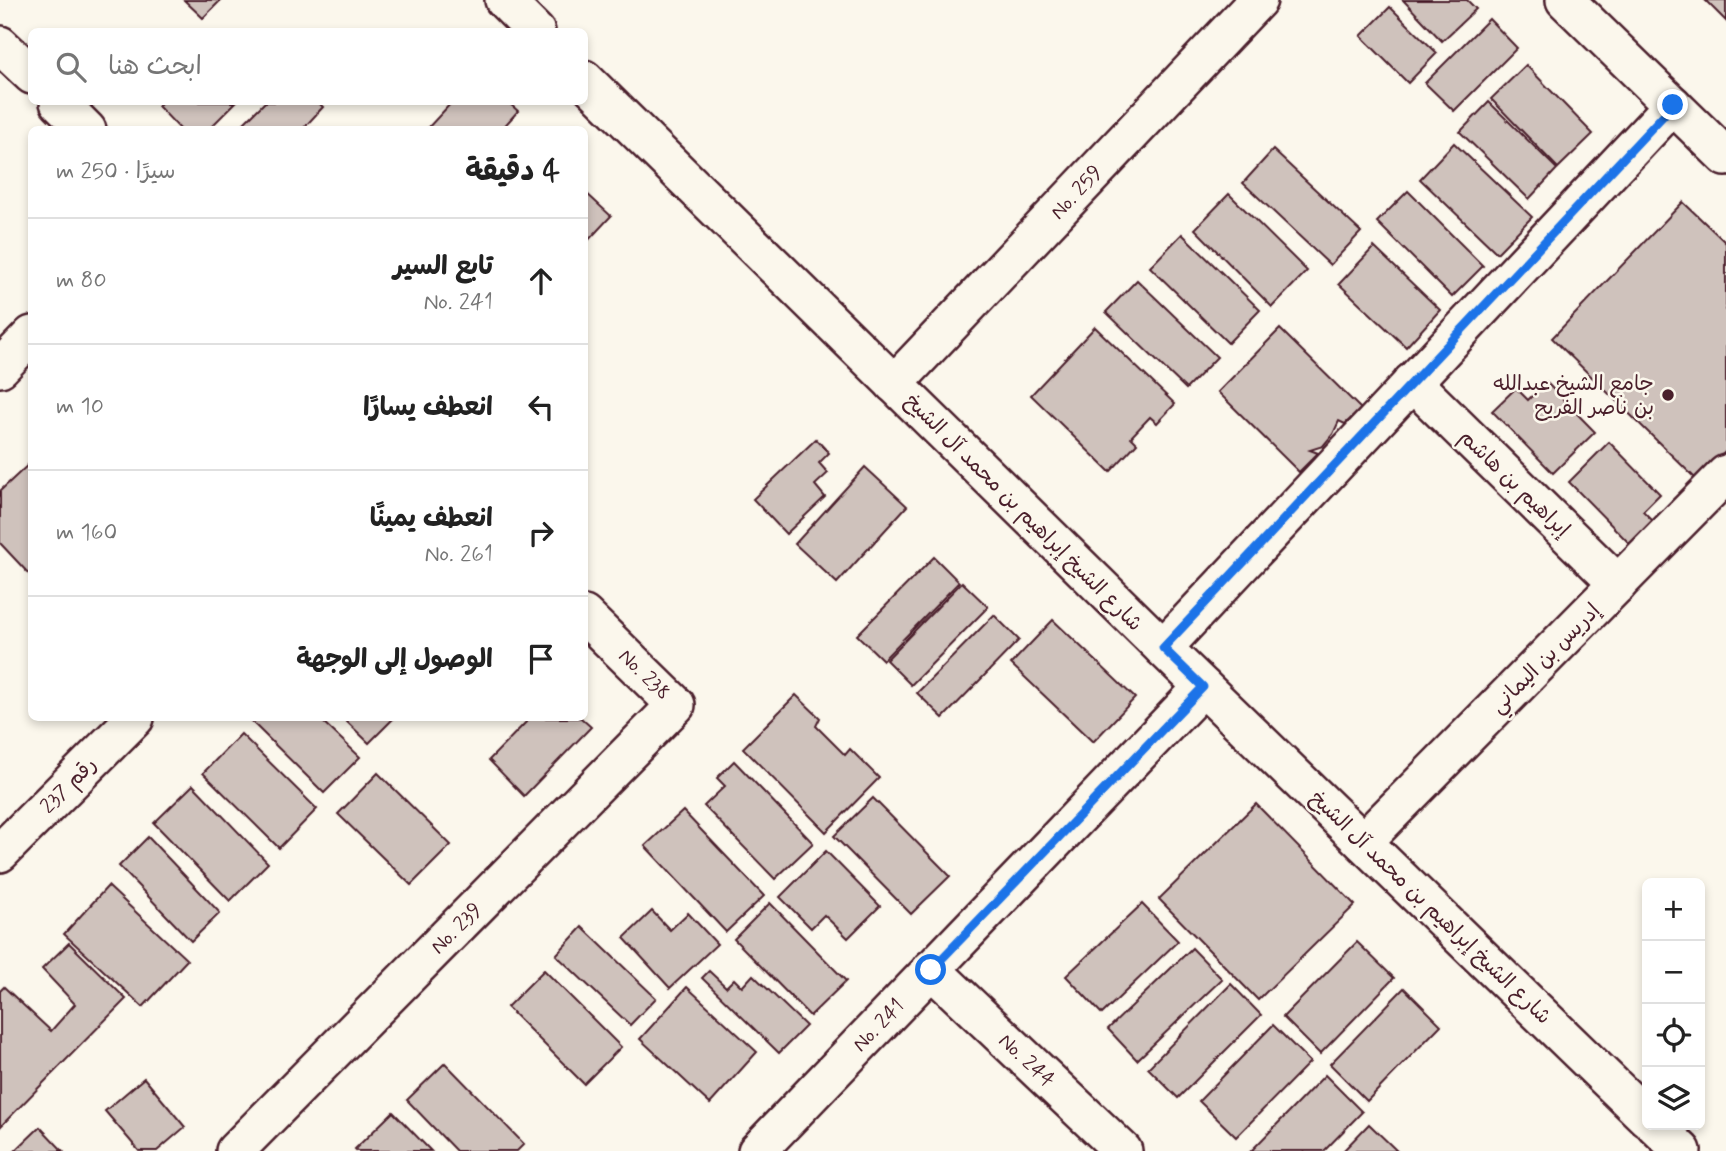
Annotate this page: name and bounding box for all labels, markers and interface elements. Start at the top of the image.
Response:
search box [28,28,588,105]
icon: search [52,48,90,86]
text: ابحث هنا [108,50,202,84]
route end [1657,89,1688,120]
text: 4 دقيقة [465,152,560,191]
text: سيرًا · 250 m [56,157,176,187]
street label: No. 259 [1044,159,1109,226]
text: تابع السير [393,250,493,284]
icon: ahead [522,262,560,300]
text: 80 m [56,266,107,296]
text: No. 241 [423,288,493,318]
place label: جامع الشيخ عبدالله بن ناصر الفريح [1493,370,1654,422]
marker: جامع الشيخ عبدالله بن ناصر الفريح [1660,387,1676,403]
icon: left [522,388,560,426]
street label: شارع الشيخ إبراهيم بن محمد آل الشيخ [898,388,1148,638]
text: انعطف يسارًا [363,391,493,425]
text: 10 m [56,392,104,422]
street label: إبراهيم بن هاشم [1452,424,1576,544]
text: انعطف يمينًا [370,502,493,536]
icon: right [522,514,560,552]
text: 160 m [56,518,117,548]
text: No. 261 [425,540,493,570]
street label: إدريس بن اليماني [1485,598,1610,723]
icon: arrive [522,640,560,678]
text: الوصول إلى الوجهة [296,643,493,677]
street label: No. 238 [612,643,677,707]
street label: رقم 237 [34,751,104,821]
street label: شارع الشيخ إبراهيم بن محمد آل الشيخ [1303,785,1557,1032]
map controls [1642,878,1705,1130]
button: + [1642,878,1705,941]
street label: No. 239 [425,897,489,961]
button: − [1642,941,1705,1004]
route start [915,954,946,985]
street label: No. 241 [847,993,911,1058]
button: locate [1642,1004,1705,1067]
street label: No. 244 [992,1027,1061,1094]
button: layers [1642,1067,1705,1130]

